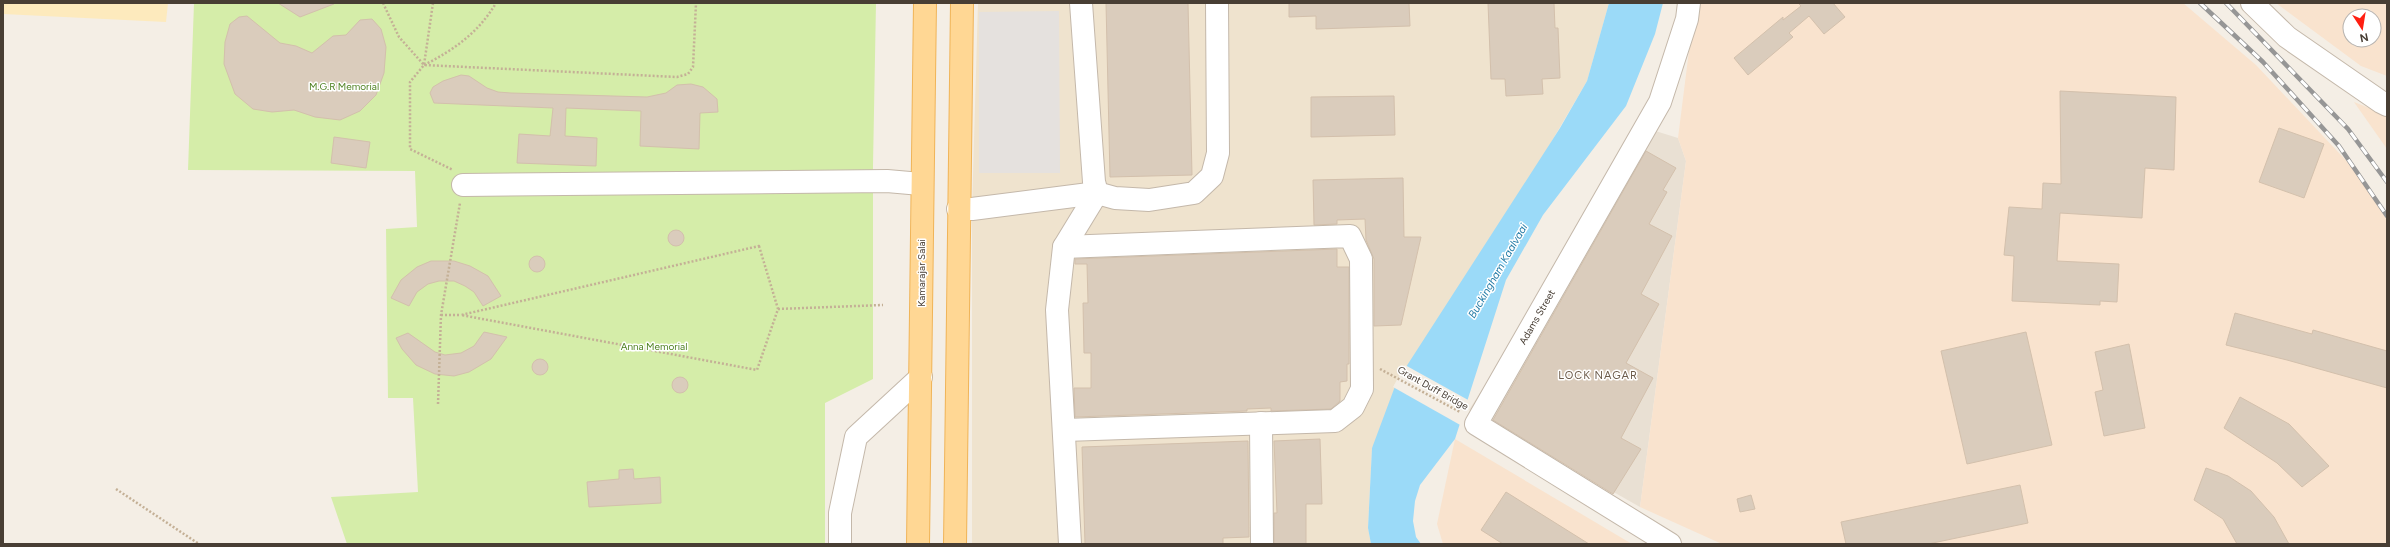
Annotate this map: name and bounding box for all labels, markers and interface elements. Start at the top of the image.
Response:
north arrow [2342,8,2382,48]
text: N [2358,30,2369,45]
park label: M.G.R Memorial [309,80,379,93]
water label: Buckingham Kaalvaai [1466,221,1531,321]
street label: Kamarajar Salai [915,239,928,307]
street label: Adams Street [1516,287,1558,347]
park label: Anna Memorial [621,340,687,353]
street label: Grant Duff Bridge [1395,363,1471,413]
district label: LOCK NAGAR [1558,369,1638,382]

